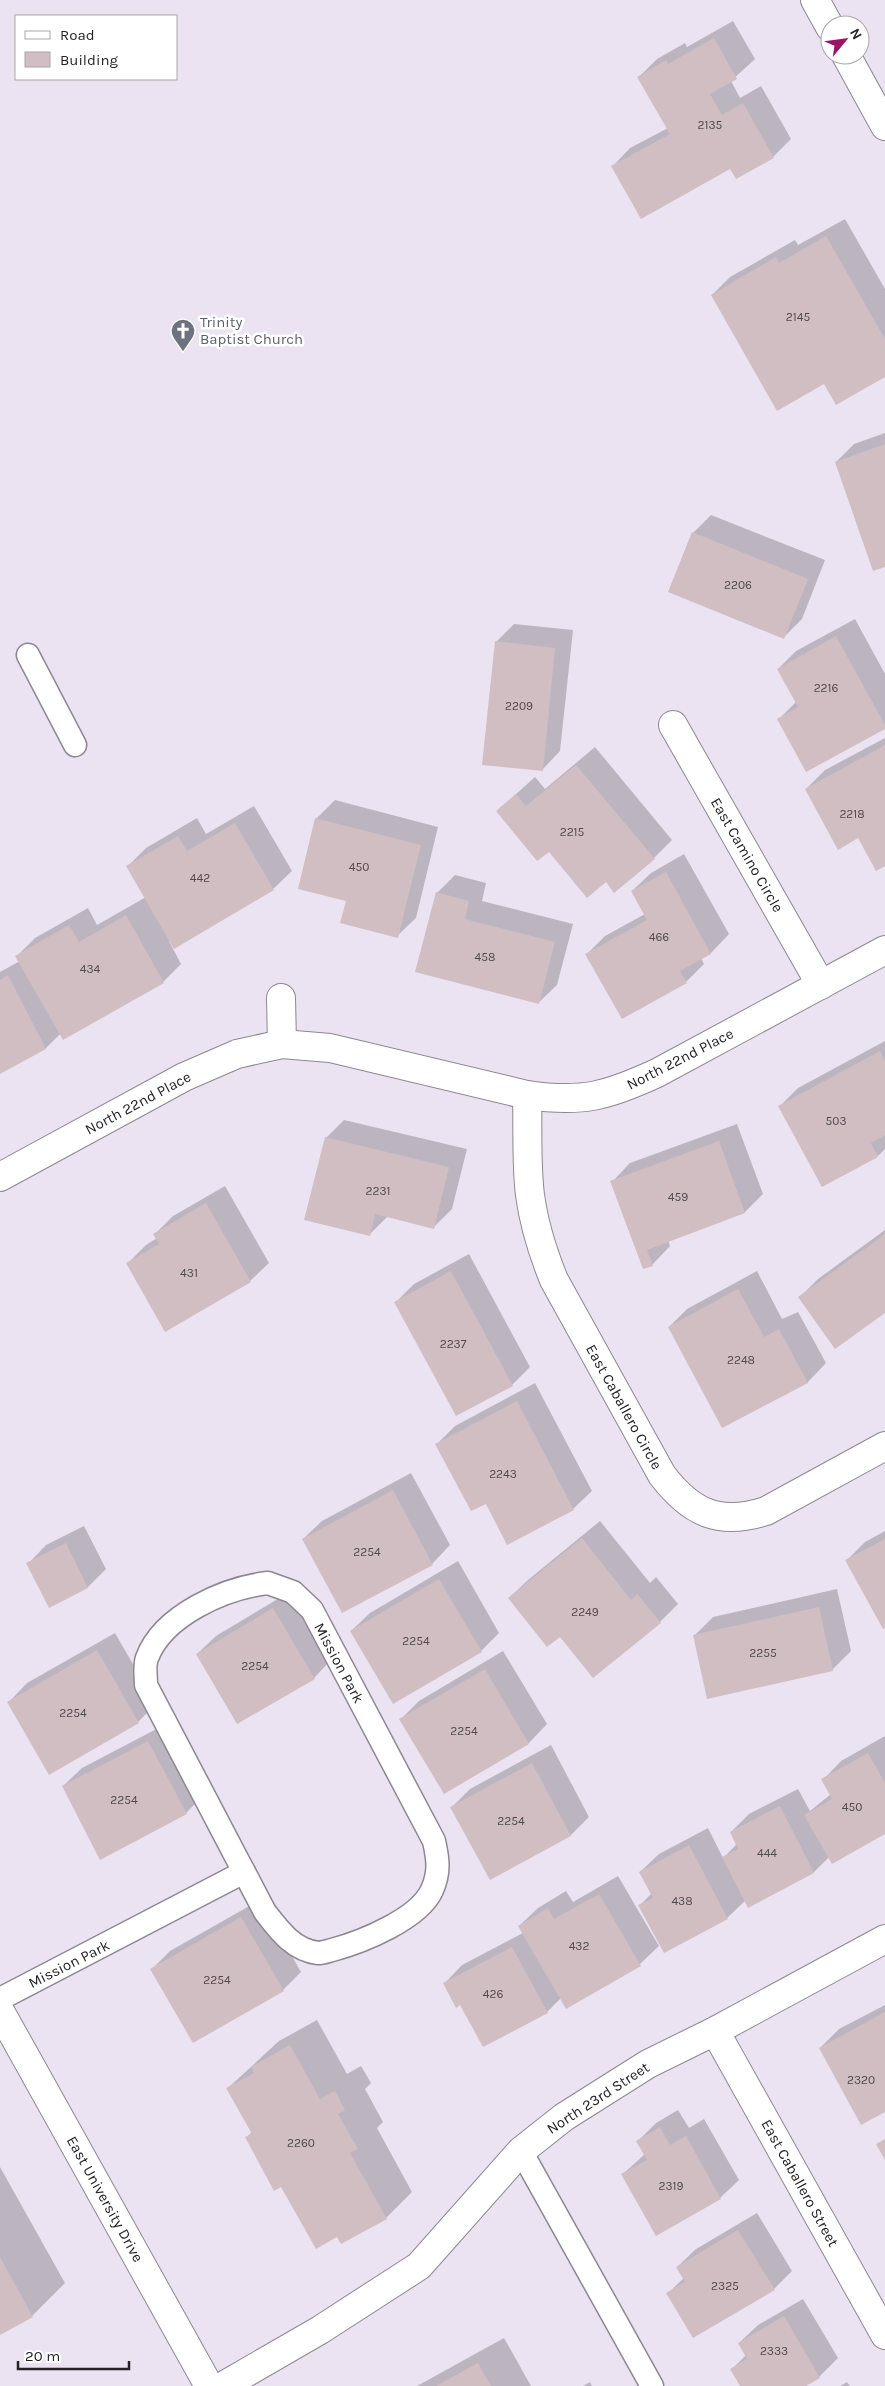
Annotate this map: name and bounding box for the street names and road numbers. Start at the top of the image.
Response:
street label: East Camino Circle [707,795,787,915]
street label: North 22nd Place [624,1024,736,1094]
street label: North 22nd Place [82,1068,194,1138]
street label: East Caballero Circle [582,1341,666,1473]
street label: Mission Park [310,1620,368,1706]
street label: Mission Park [25,1936,113,1992]
street label: North 23rd Street [543,2058,653,2138]
street label: East Caballero Street [758,2116,843,2250]
street label: East University Drive [63,2133,147,2265]

